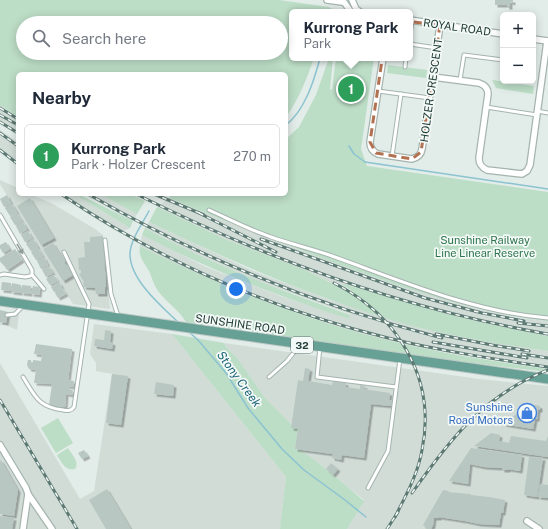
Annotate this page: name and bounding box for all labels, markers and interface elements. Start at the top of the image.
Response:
popup [289,9,413,61]
map controls [500,12,536,84]
button: + [500,12,536,48]
search box [16,16,288,60]
street label: ROYAL ROAD [422,16,492,38]
text: Kurrong Park [304,19,398,36]
icon: search [30,27,52,49]
text: Search here [62,30,146,47]
text: Park [304,36,331,51]
street label: HOLZER CRESCENT [418,37,444,143]
button: − [500,48,536,84]
pin: 1 [338,74,364,104]
text: Nearby [32,88,91,108]
text: Kurrong Park [71,140,166,157]
text: 1 [43,149,49,164]
text: 270 m [233,149,271,164]
text: Park · Holzer Crescent [71,157,206,172]
park label: Sunshine Railway Line Linear Reserve [435,234,535,259]
one-way arrow [16,243,23,255]
your location [226,279,246,299]
street label: SUNSHINE ROAD [194,312,286,336]
road number: 32 [291,337,313,353]
water label: Stony Creek [214,348,264,410]
place label: Sunshine Road Motors [448,401,513,426]
shop icon: Sunshine Road Motors [516,402,538,424]

